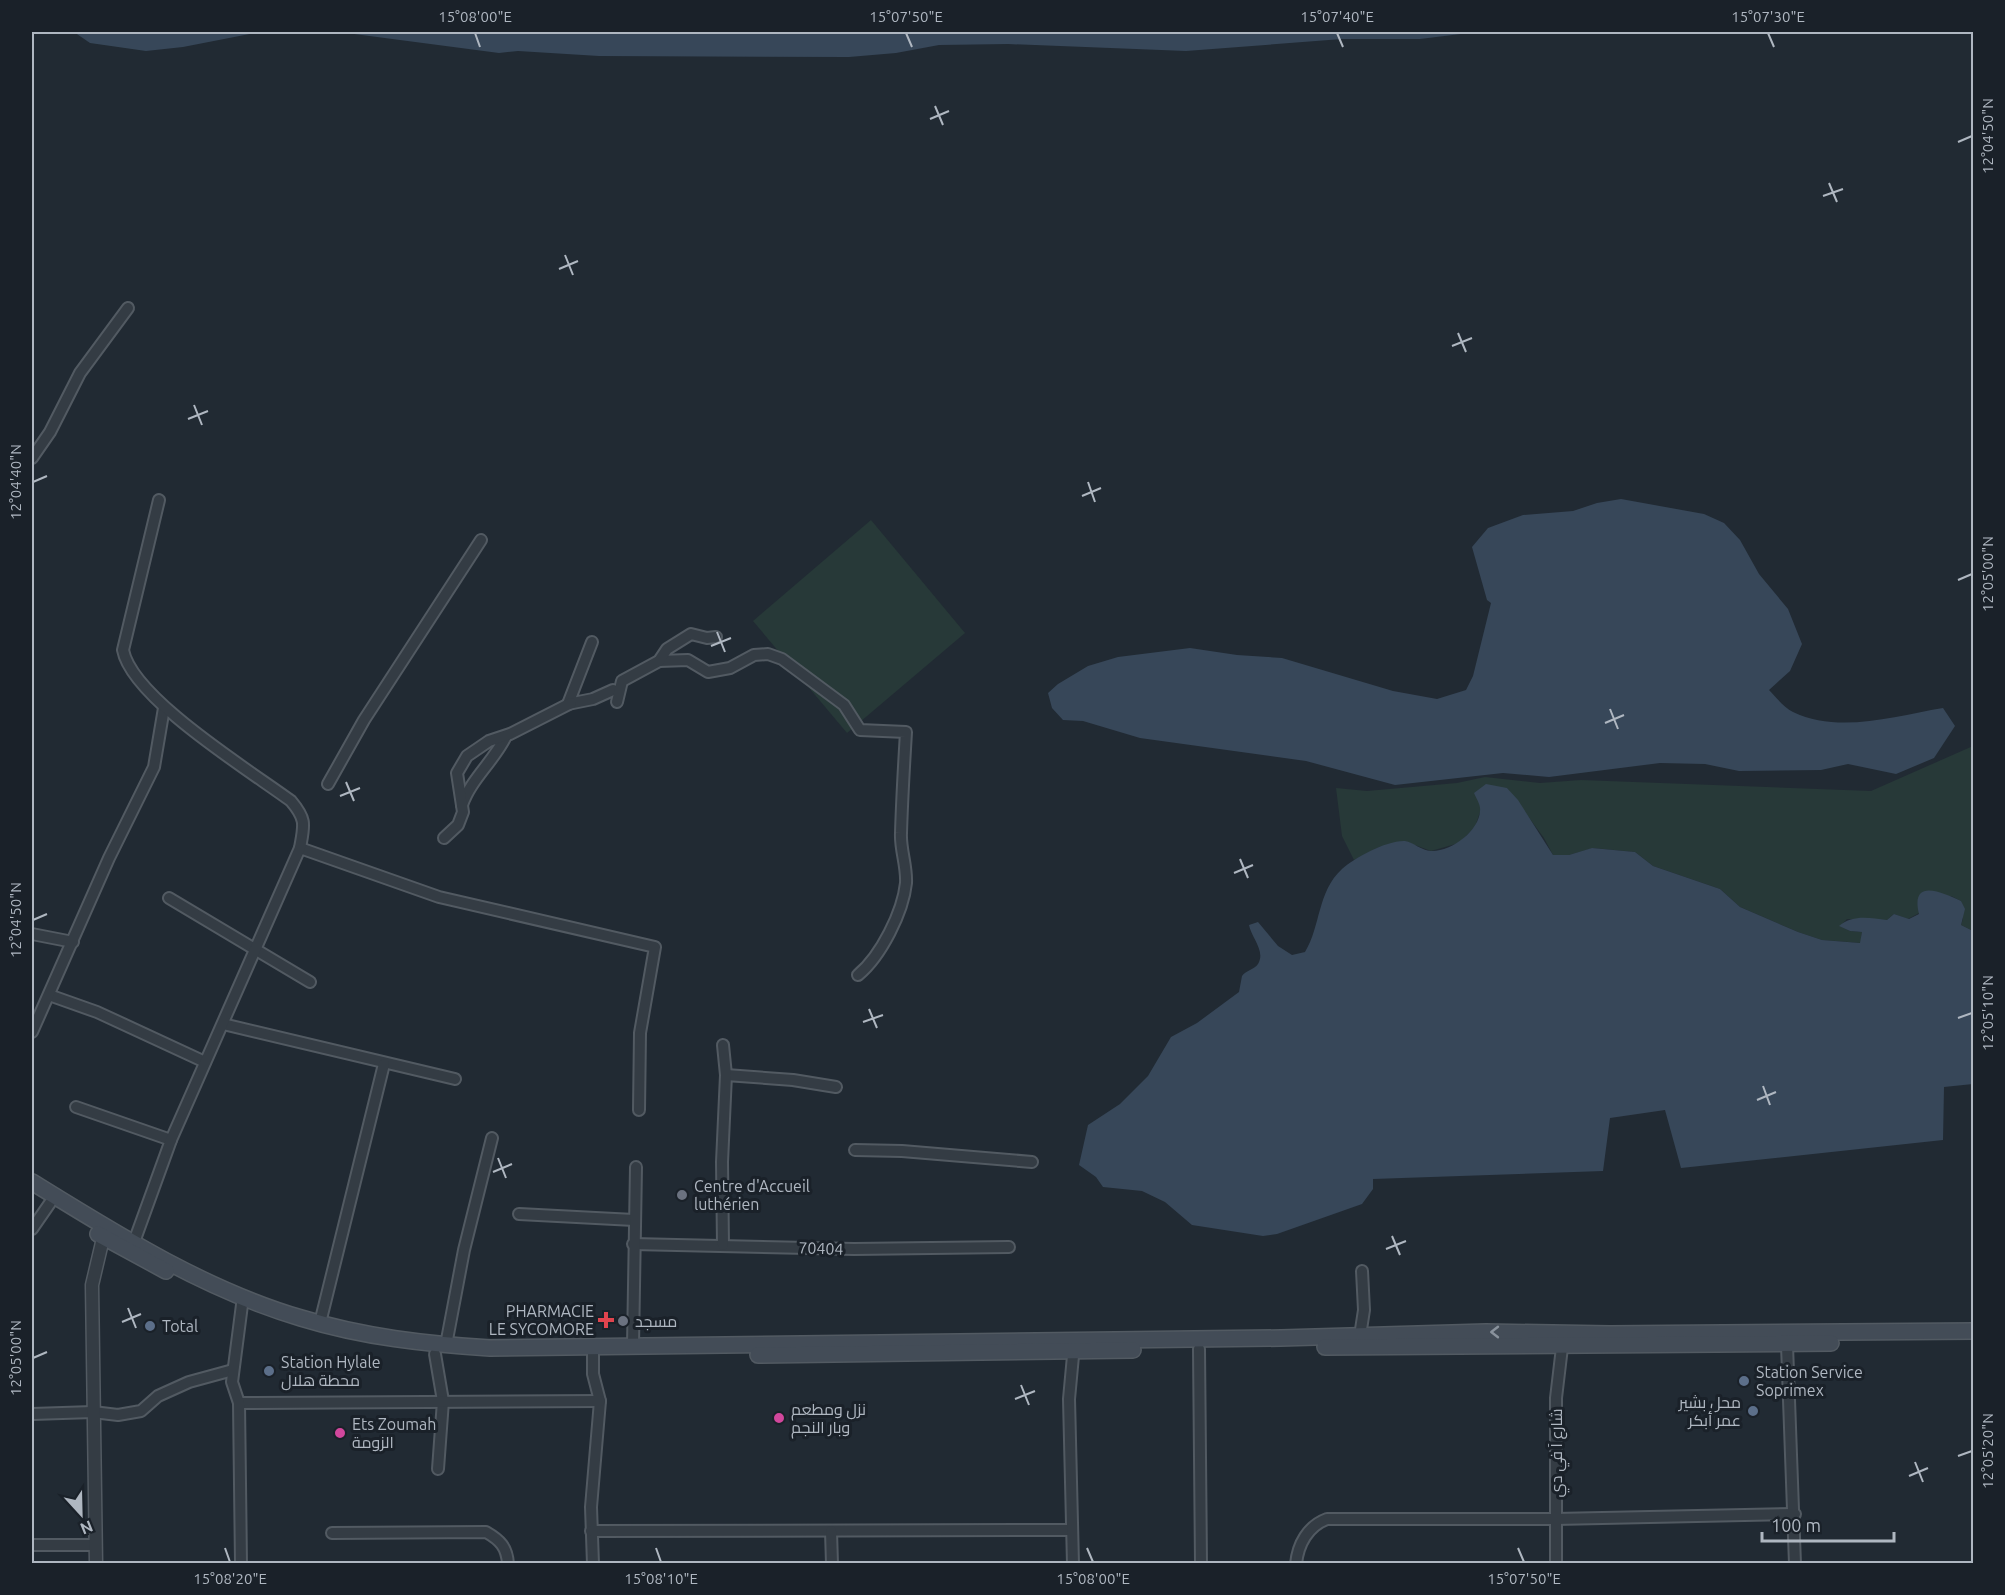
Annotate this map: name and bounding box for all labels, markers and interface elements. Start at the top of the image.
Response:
text: 15°08'00"E [438,8,512,25]
text: 15°07'50"E [869,8,943,25]
text: 15°07'40"E [1300,8,1374,25]
text: 15°07'30"E [1731,8,1805,25]
text: 12°04'50"N [1979,98,1996,174]
text: 12°04'40"N [7,444,24,520]
text: 12°05'00"N [1979,536,1996,612]
text: 12°04'50"N [7,882,24,958]
text: 12°05'10"N [1979,975,1996,1051]
place label: Centre d'Accueil luthérien [694,1177,810,1213]
marker: Centre d'Accueil luthérien [675,1188,689,1202]
street label: 70404 [798,1238,844,1258]
place label: PHARMACIE LE SYCOMORE [489,1302,594,1338]
place label: مسجد [635,1312,677,1331]
marker: PHARMACIE LE SYCOMORE [599,1313,613,1327]
marker: مسجد [616,1314,630,1328]
place label: Total [162,1317,198,1335]
marker: Total [143,1319,157,1333]
text: 12°05'00"N [7,1320,24,1396]
one-way arrow [1491,1326,1500,1338]
place label: Station Hylale محطة هلال [281,1353,381,1391]
place label: Station Service Soprimex [1756,1363,1863,1399]
marker: Station Hylale محطة هلال [262,1364,276,1378]
marker: Station Service Soprimex [1737,1374,1751,1388]
place label: محل بشير عمر أبكر [1678,1393,1741,1430]
place label: نزل ومطعم وبار النجم [791,1400,866,1439]
marker: محل بشير عمر أبكر [1746,1404,1760,1418]
street label: شارع آ في دي [1547,1408,1570,1498]
marker: نزل ومطعم وبار النجم [772,1411,786,1425]
text: 12°05'20"N [1979,1413,1996,1489]
place label: Ets Zoumah الزومة [352,1415,436,1452]
marker: Ets Zoumah الزومة [333,1426,347,1440]
north arrow [51,1484,111,1544]
scale bar [1762,1505,1894,1543]
text: 100 m [1771,1515,1821,1535]
text: N [78,1517,96,1538]
text: 15°08'20"E [193,1570,267,1587]
text: 15°08'10"E [624,1570,698,1587]
text: 15°08'00"E [1056,1570,1130,1587]
text: 15°07'50"E [1487,1570,1561,1587]

